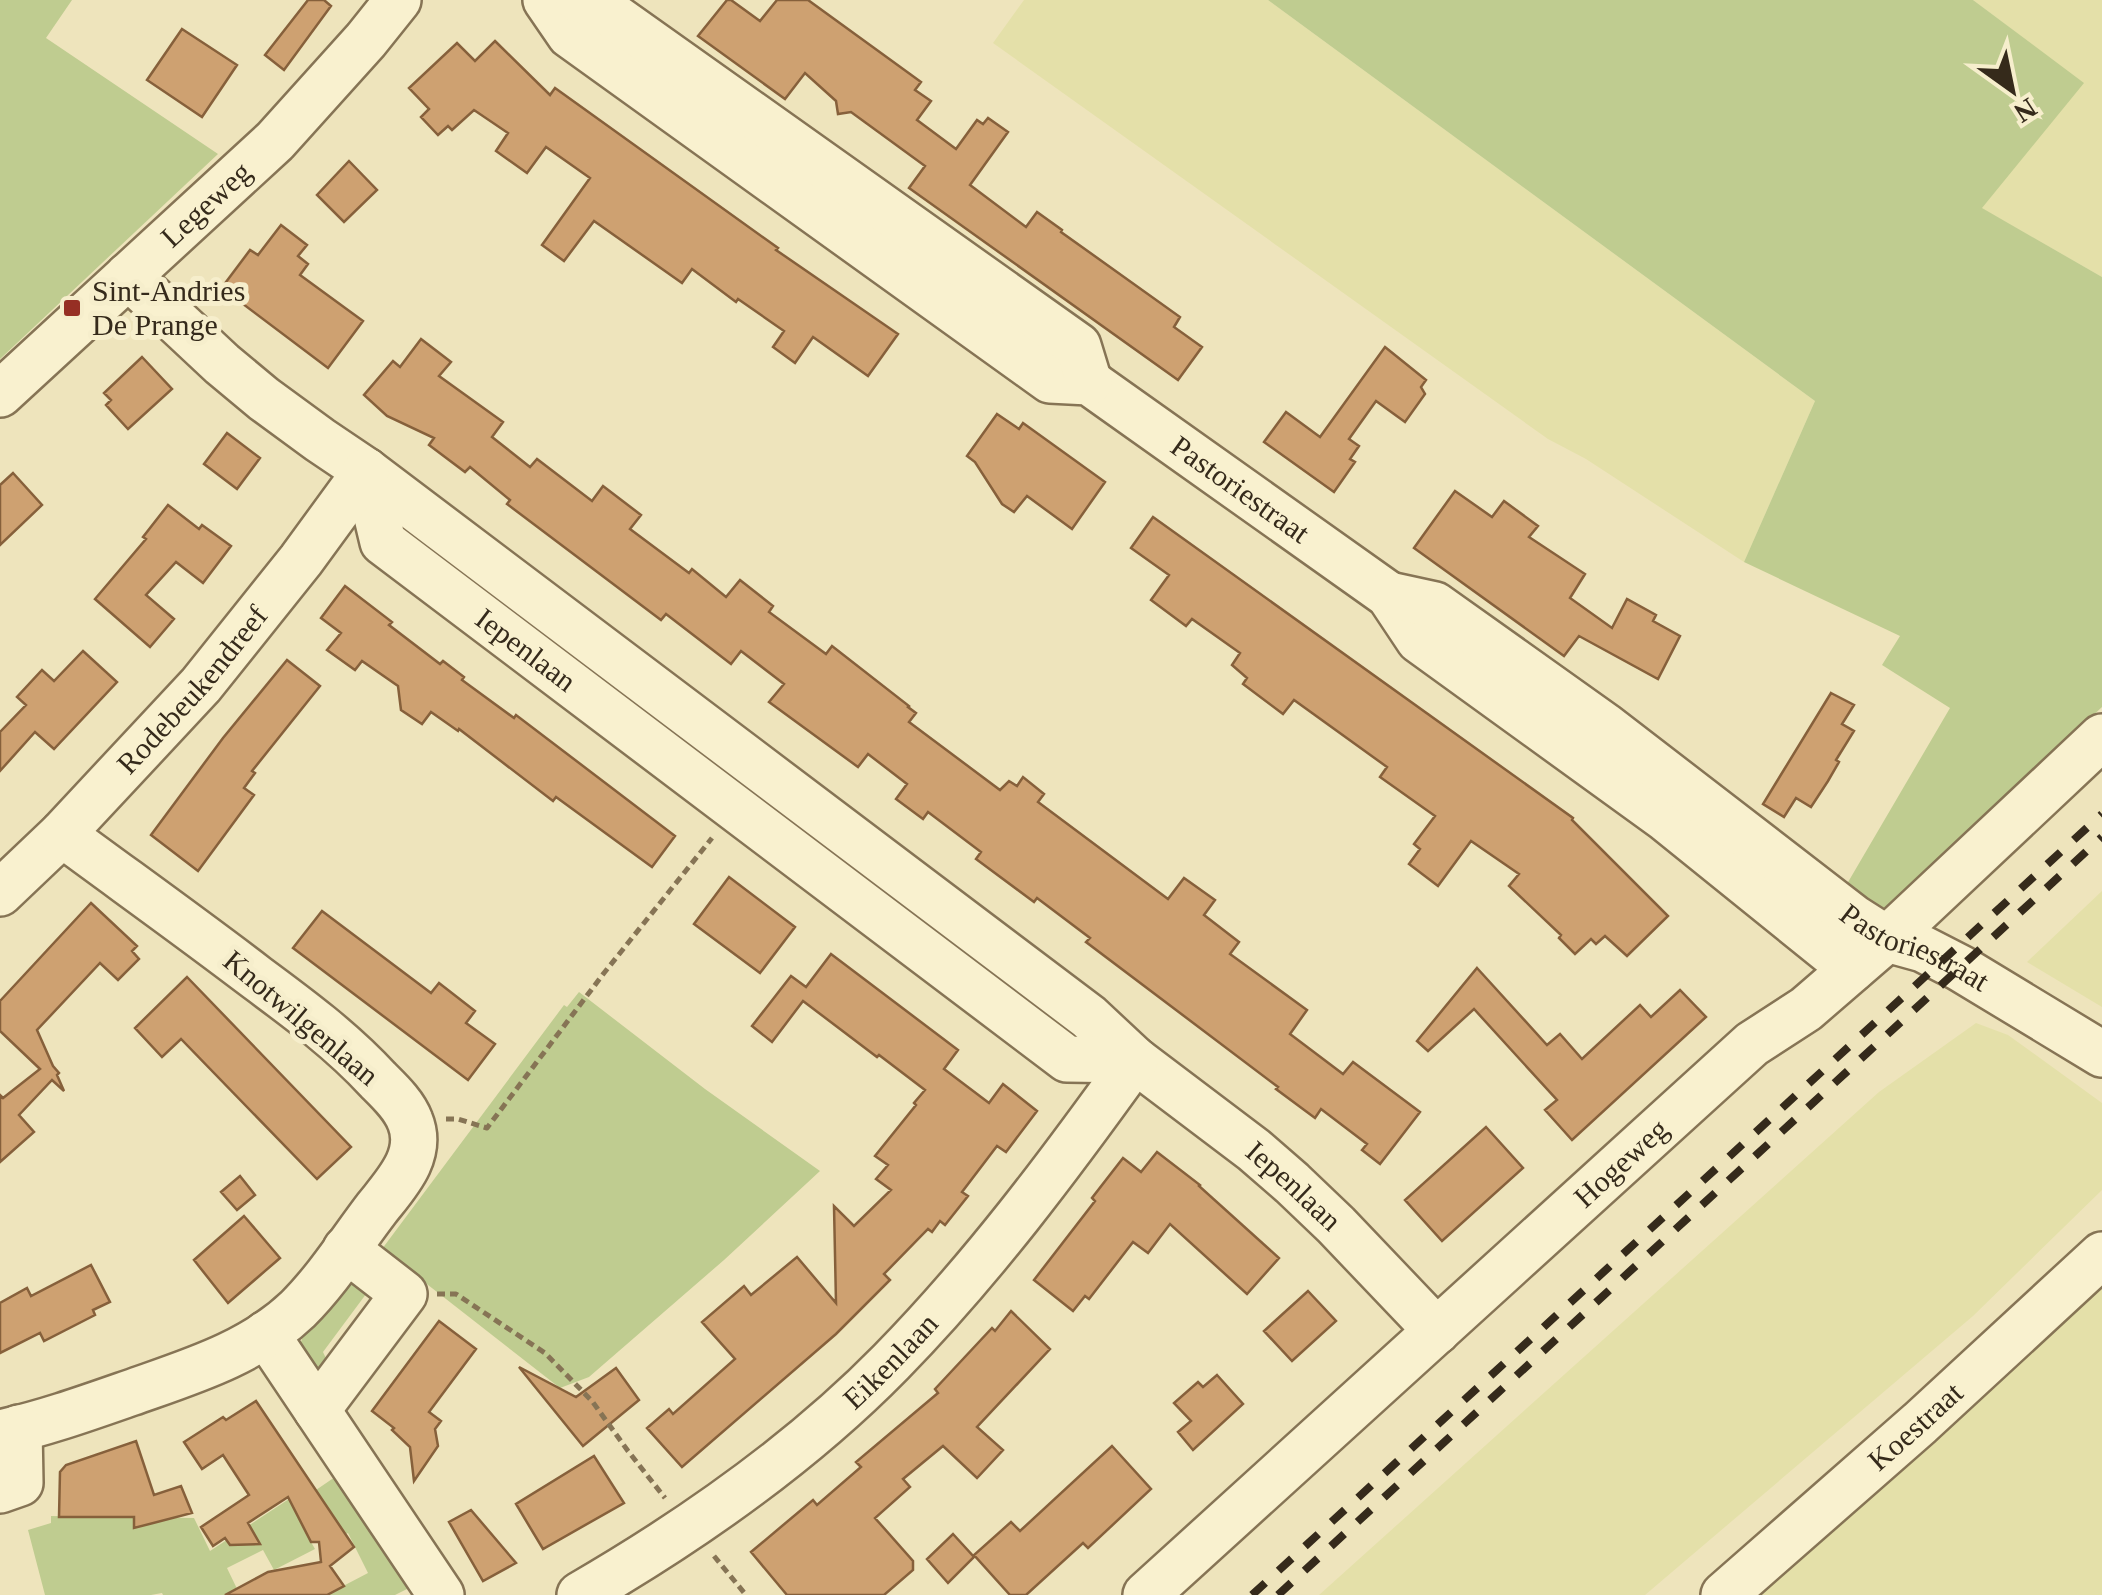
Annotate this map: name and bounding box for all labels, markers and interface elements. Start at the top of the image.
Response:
north arrow [1962,40,2062,140]
text: N [2008,92,2042,129]
street label: Legeweg [154,155,257,253]
place label: Sint-Andries De Prange [92,274,245,341]
marker: Sint-Andries De Prange [61,297,83,319]
street label: Pastoriestraat [1165,429,1316,550]
street label: Rodebeukendreef [110,599,274,780]
street label: Iepenlaan [470,601,583,698]
street label: Pastoriestraat [1834,897,1996,998]
street label: Knotwilgenlaan [217,943,385,1092]
street label: Hogeweg [1567,1112,1674,1214]
street label: Iepenlaan [1240,1134,1348,1237]
street label: Eikenlaan [836,1307,944,1415]
street label: Koestraat [1861,1375,1969,1477]

